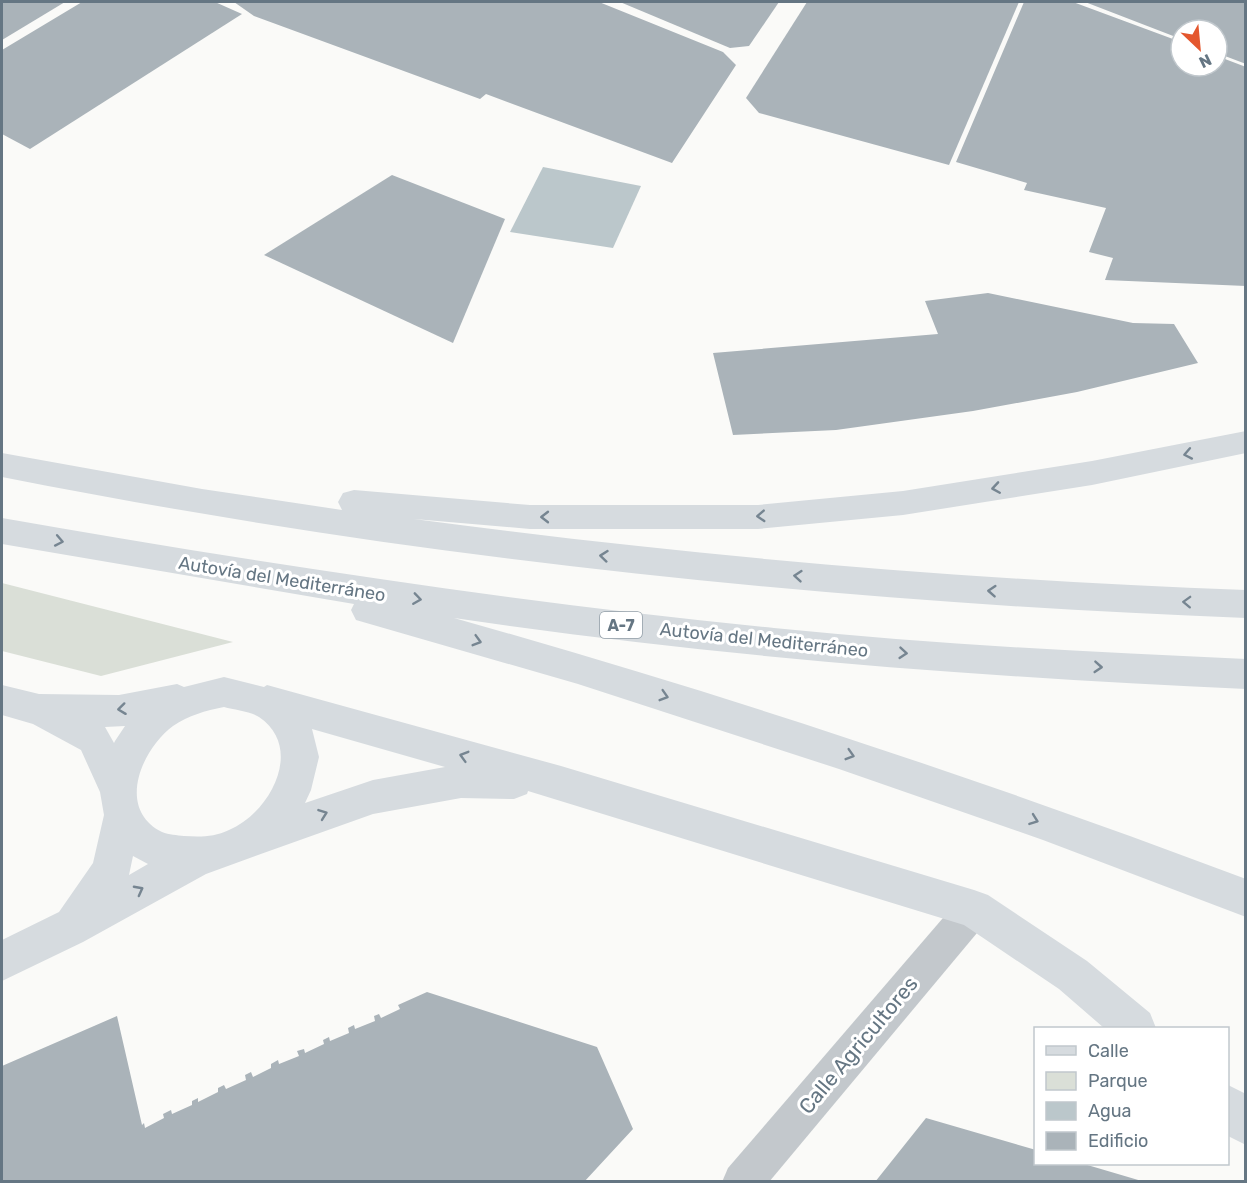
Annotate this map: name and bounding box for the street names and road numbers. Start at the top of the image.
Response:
street label: Autovía del Mediterráneo [177,552,387,606]
road number: A-7 [600,612,642,638]
street label: Autovía del Mediterráneo [659,618,869,662]
street label: Calle Agricultores [793,971,923,1119]

